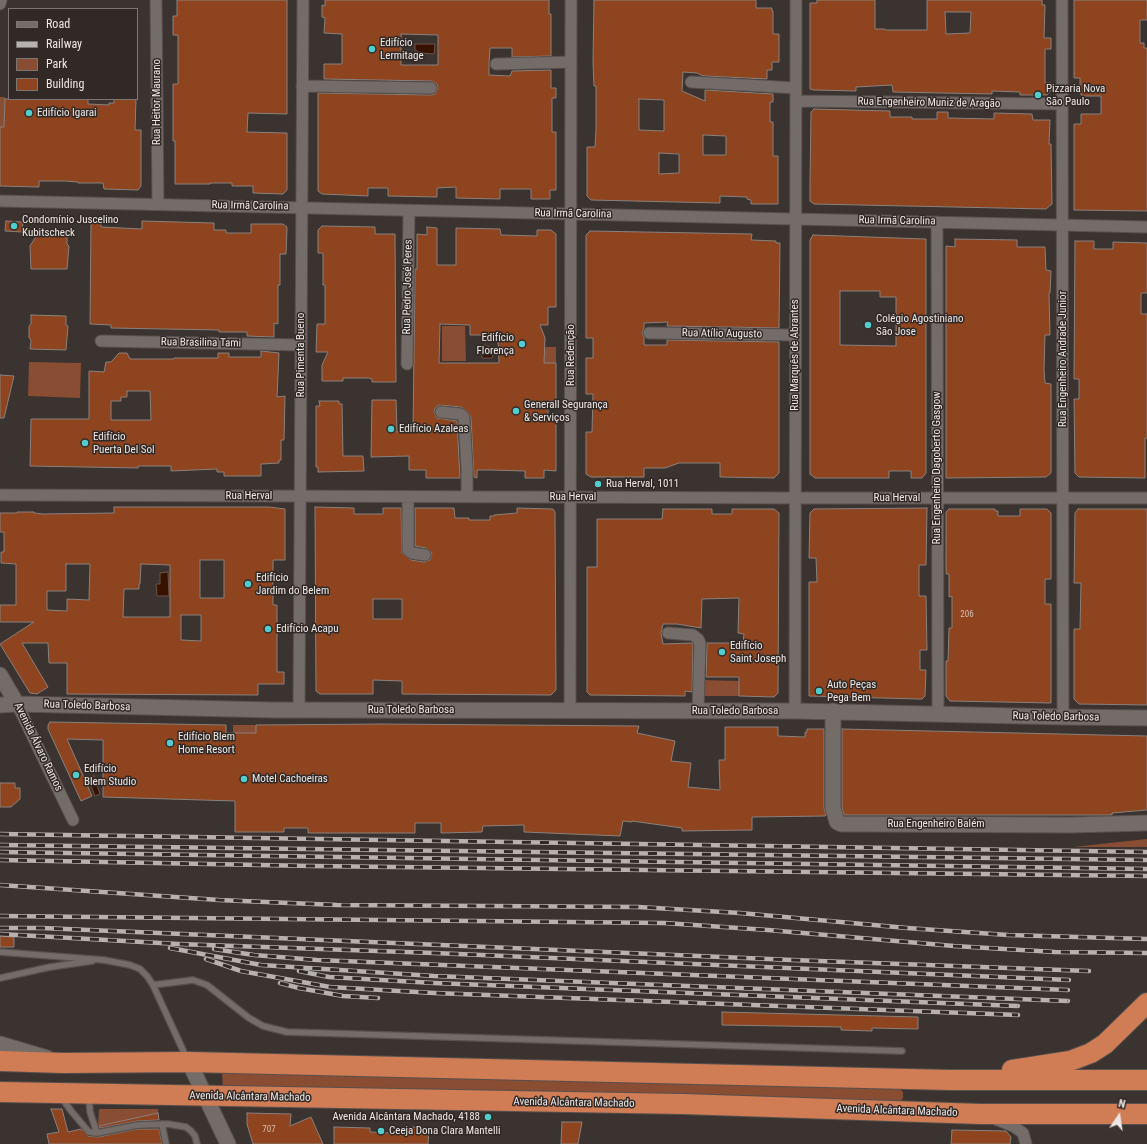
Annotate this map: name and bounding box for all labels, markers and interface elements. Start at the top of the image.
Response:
legend [8,8,138,100]
text: Road [46,17,70,31]
place label: Edifício Lermitage [380,36,424,62]
text: Railway [46,37,82,51]
marker: Edifício Lermitage [367,44,377,54]
text: Park [46,57,67,71]
street label: Rua Heitor Maurano [150,59,164,145]
text: Building [46,77,84,91]
place label: Pizzaria Nova São Paulo [1046,82,1105,108]
marker: Pizzaria Nova São Paulo [1033,90,1043,100]
street label: Rua Engenheiro Muniz de Aragão [857,95,1001,111]
place label: Edifício Igarai [37,106,96,120]
marker: Edifício Igarai [24,108,34,118]
street label: Rua Irmã Carolina [211,199,289,213]
street label: Rua Irmã Carolina [534,207,612,221]
place label: Condomínio Juscelino Kubitscheck [22,213,119,239]
street label: Rua Irmã Carolina [858,214,936,228]
marker: Condomínio Juscelino Kubitscheck [9,221,19,231]
street label: Rua Pedro José Peres [401,239,415,335]
street label: Rua Engenheiro Andrade Junior [1056,291,1070,427]
street label: Rua Marquês de Abrantes [788,299,802,411]
place label: Colégio Agostiniano São Jose [876,312,963,338]
street label: Rua Pimenta Bueno [294,313,308,397]
marker: Colégio Agostiniano São Jose [863,320,873,330]
street label: Rua Redenção [564,324,578,386]
street label: Rua Atílio Augusto [682,327,762,341]
place label: Edifício Florença [477,331,514,357]
street label: Rua Brasilina Tami [161,336,241,350]
marker: Edifício Florença [517,339,527,349]
street label: Rua Engenheiro Dagoberto Gasgow [930,392,944,544]
place label: Generall Segurança & Serviços [524,398,608,424]
marker: Generall Segurança & Serviços [511,406,521,416]
place label: Edifício Azaleas [399,422,469,436]
marker: Edifício Azaleas [386,424,396,434]
place label: Edifício Puerta Del Sol [93,430,154,456]
marker: Edifício Puerta Del Sol [80,438,90,448]
place label: Rua Herval, 1011 [606,477,679,491]
marker: Rua Herval, 1011 [593,479,603,489]
street label: Rua Herval [226,489,272,503]
street label: Rua Herval [550,490,596,504]
street label: Rua Herval [874,491,920,505]
place label: Edifício Jardim do Belem [256,571,329,597]
marker: Edifício Jardim do Belem [243,579,253,589]
house number: 206 [960,610,974,620]
place label: Edifício Acapu [276,622,339,636]
marker: Edifício Acapu [263,624,273,634]
place label: Edifício Saint Joseph [730,639,786,665]
marker: Edifício Saint Joseph [717,647,727,657]
place label: Auto Peças Pega Bem [827,678,876,704]
marker: Auto Peças Pega Bem [814,686,824,696]
street label: Rua Toledo Barbosa [43,698,131,714]
street label: Avenida Álvaro Ramos [11,701,65,793]
street label: Rua Toledo Barbosa [368,703,454,717]
street label: Rua Toledo Barbosa [692,704,778,718]
street label: Rua Toledo Barbosa [1013,710,1099,724]
place label: Edifício Blem Home Resort [178,730,235,756]
marker: Edifício Blem Home Resort [165,738,175,748]
place label: Edifício Blem Studio [84,762,136,788]
marker: Edifício Blem Studio [71,770,81,780]
place label: Motel Cachoeiras [252,772,328,786]
marker: Motel Cachoeiras [239,774,249,784]
street label: Rua Engenheiro Balém [887,817,985,831]
street label: Avenida Alcântara Machado [189,1089,311,1105]
street label: Avenida Alcântara Machado [513,1095,635,1111]
north arrow [1099,1096,1139,1136]
text: N [1117,1097,1127,1111]
street label: Avenida Alcântara Machado [836,1102,958,1120]
place label: Avenida Alcântara Machado, 4188 [332,1110,480,1124]
marker: Avenida Alcântara Machado, 4188 [483,1112,493,1122]
place label: Ceeja Dona Clara Mantelli [389,1124,501,1138]
house number: 707 [262,1125,276,1135]
marker: Ceeja Dona Clara Mantelli [376,1126,386,1136]

